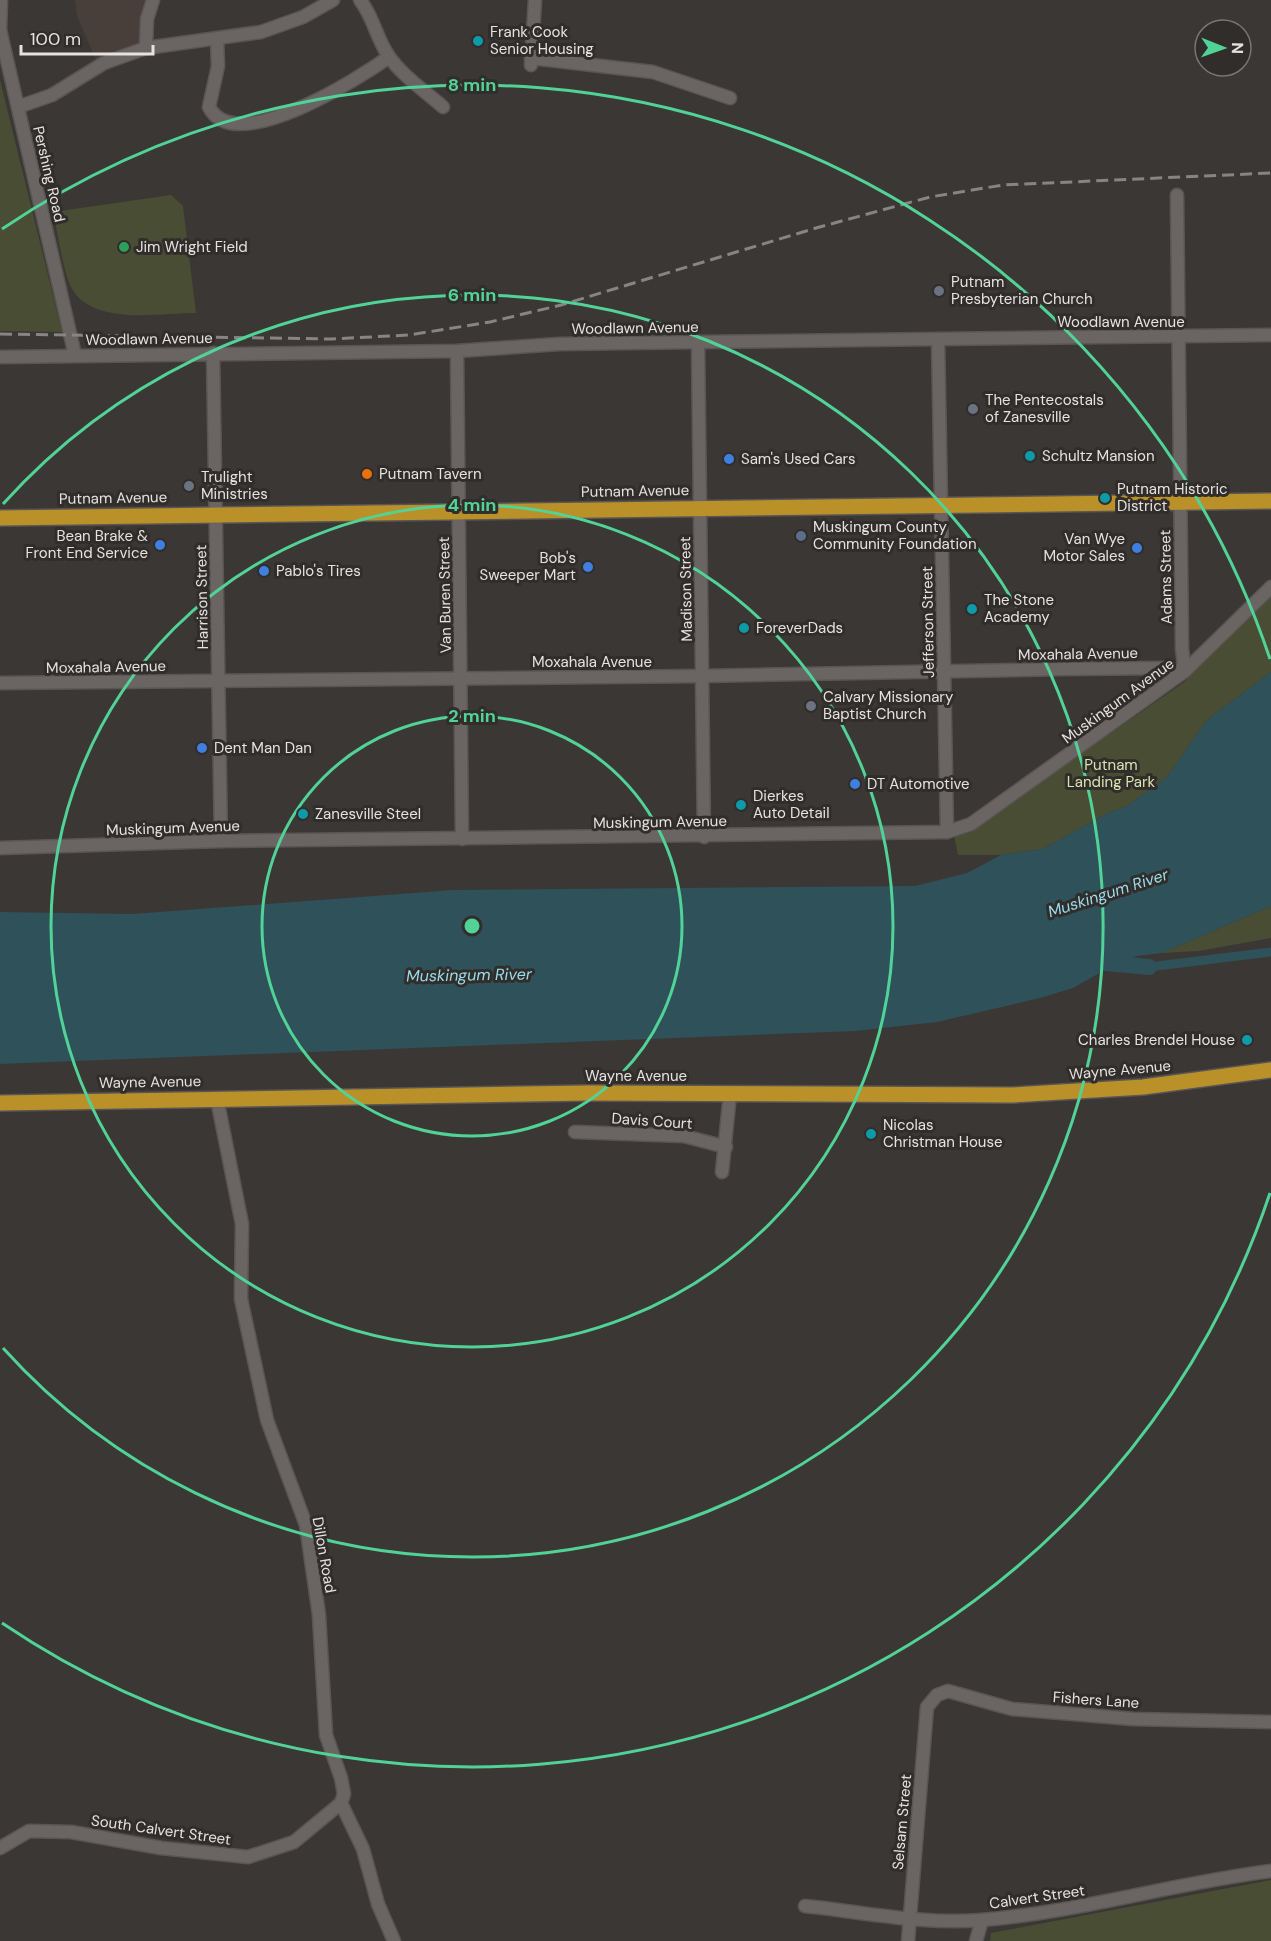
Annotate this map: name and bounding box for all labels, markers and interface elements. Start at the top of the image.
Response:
scale bar [21,18,153,56]
north arrow [1193,18,1253,78]
place label: Frank Cook Senior Housing [490,22,594,59]
text: 100 m [30,27,81,51]
marker: Frank Cook Senior Housing [471,34,485,48]
text: N [1227,42,1248,54]
text: 8 min [448,73,496,97]
street label: Pershing Road [28,124,70,224]
place label: Jim Wright Field [136,237,248,257]
marker: Jim Wright Field [117,240,131,254]
place label: Putnam Presbyterian Church [951,272,1093,309]
text: 6 min [448,283,496,307]
marker: Putnam Presbyterian Church [932,284,946,298]
street label: Woodlawn Avenue [1057,312,1185,332]
street label: Woodlawn Avenue [571,317,699,339]
street label: Woodlawn Avenue [85,328,213,350]
place label: The Pentecostals of Zanesville [985,390,1104,427]
marker: The Pentecostals of Zanesville [966,402,980,416]
place label: Schultz Mansion [1042,446,1155,466]
place label: Sam's Used Cars [741,449,856,469]
marker: Schultz Mansion [1023,449,1037,463]
marker: Sam's Used Cars [722,452,736,466]
place label: Putnam Tavern [379,464,482,484]
place label: Trulight Ministries [201,467,268,504]
marker: Putnam Tavern [360,467,374,481]
marker: Trulight Ministries [182,479,196,493]
place label: Putnam Historic District [1117,479,1228,516]
street label: Putnam Avenue [581,480,689,502]
street label: Putnam Avenue [59,487,167,509]
marker: Putnam Historic District [1098,491,1112,505]
text: 4 min [448,493,496,517]
place label: Muskingum County Community Foundation [813,517,977,554]
place label: Bean Brake & Front End Service [25,526,148,563]
marker: Muskingum County Community Foundation [794,529,808,543]
place label: Van Wye Motor Sales [1043,529,1125,566]
street label: Adams Street [1155,529,1177,624]
street label: Van Buren Street [434,536,456,653]
street label: Madison Street [675,536,697,642]
marker: Bean Brake & Front End Service [153,538,167,552]
marker: Van Wye Motor Sales [1130,541,1144,555]
street label: Harrison Street [191,544,213,649]
place label: Bob's Sweeper Mart [479,548,576,585]
marker: Bob's Sweeper Mart [581,560,595,574]
place label: Pablo's Tires [276,561,361,581]
marker: Pablo's Tires [257,564,271,578]
street label: Jefferson Street [917,566,939,678]
place label: The Stone Academy [984,590,1054,627]
marker: The Stone Academy [965,602,979,616]
place label: ForeverDads [756,618,843,638]
marker: ForeverDads [737,621,751,635]
street label: Moxahala Avenue [1018,643,1138,665]
street label: Moxahala Avenue [532,652,652,672]
street label: Muskingum Avenue [1058,654,1178,748]
street label: Moxahala Avenue [46,656,166,678]
place label: Calvary Missionary Baptist Church [823,687,954,724]
marker: Calvary Missionary Baptist Church [804,699,818,713]
text: 2 min [448,704,496,728]
place label: Dent Man Dan [214,738,312,758]
marker: Dent Man Dan [195,741,209,755]
park label: Putnam Landing Park [1067,755,1156,792]
place label: DT Automotive [867,774,970,794]
marker: DT Automotive [848,777,862,791]
place label: Dierkes Auto Detail [753,786,830,823]
marker: Dierkes Auto Detail [734,798,748,812]
place label: Zanesville Steel [315,804,421,824]
marker: Zanesville Steel [296,807,310,821]
street label: Muskingum Avenue [593,811,727,833]
street label: Muskingum Avenue [106,816,240,840]
water label: Muskingum River [1045,863,1172,922]
centre of rings [462,916,482,936]
water label: Muskingum River [406,963,533,987]
place label: Charles Brendel House [1078,1030,1235,1050]
marker: Charles Brendel House [1240,1033,1254,1047]
street label: Wayne Avenue [1068,1056,1172,1084]
street label: Wayne Avenue [585,1066,687,1086]
street label: Wayne Avenue [99,1071,201,1093]
street label: Davis Court [611,1108,693,1134]
place label: Nicolas Christman House [883,1115,1003,1152]
marker: Nicolas Christman House [864,1127,878,1141]
street label: Dillon Road [307,1515,341,1595]
street label: Fishers Lane [1052,1687,1140,1713]
street label: Selsam Street [888,1773,916,1871]
street label: South Calvert Street [90,1810,232,1850]
street label: Calvert Street [988,1880,1086,1914]

